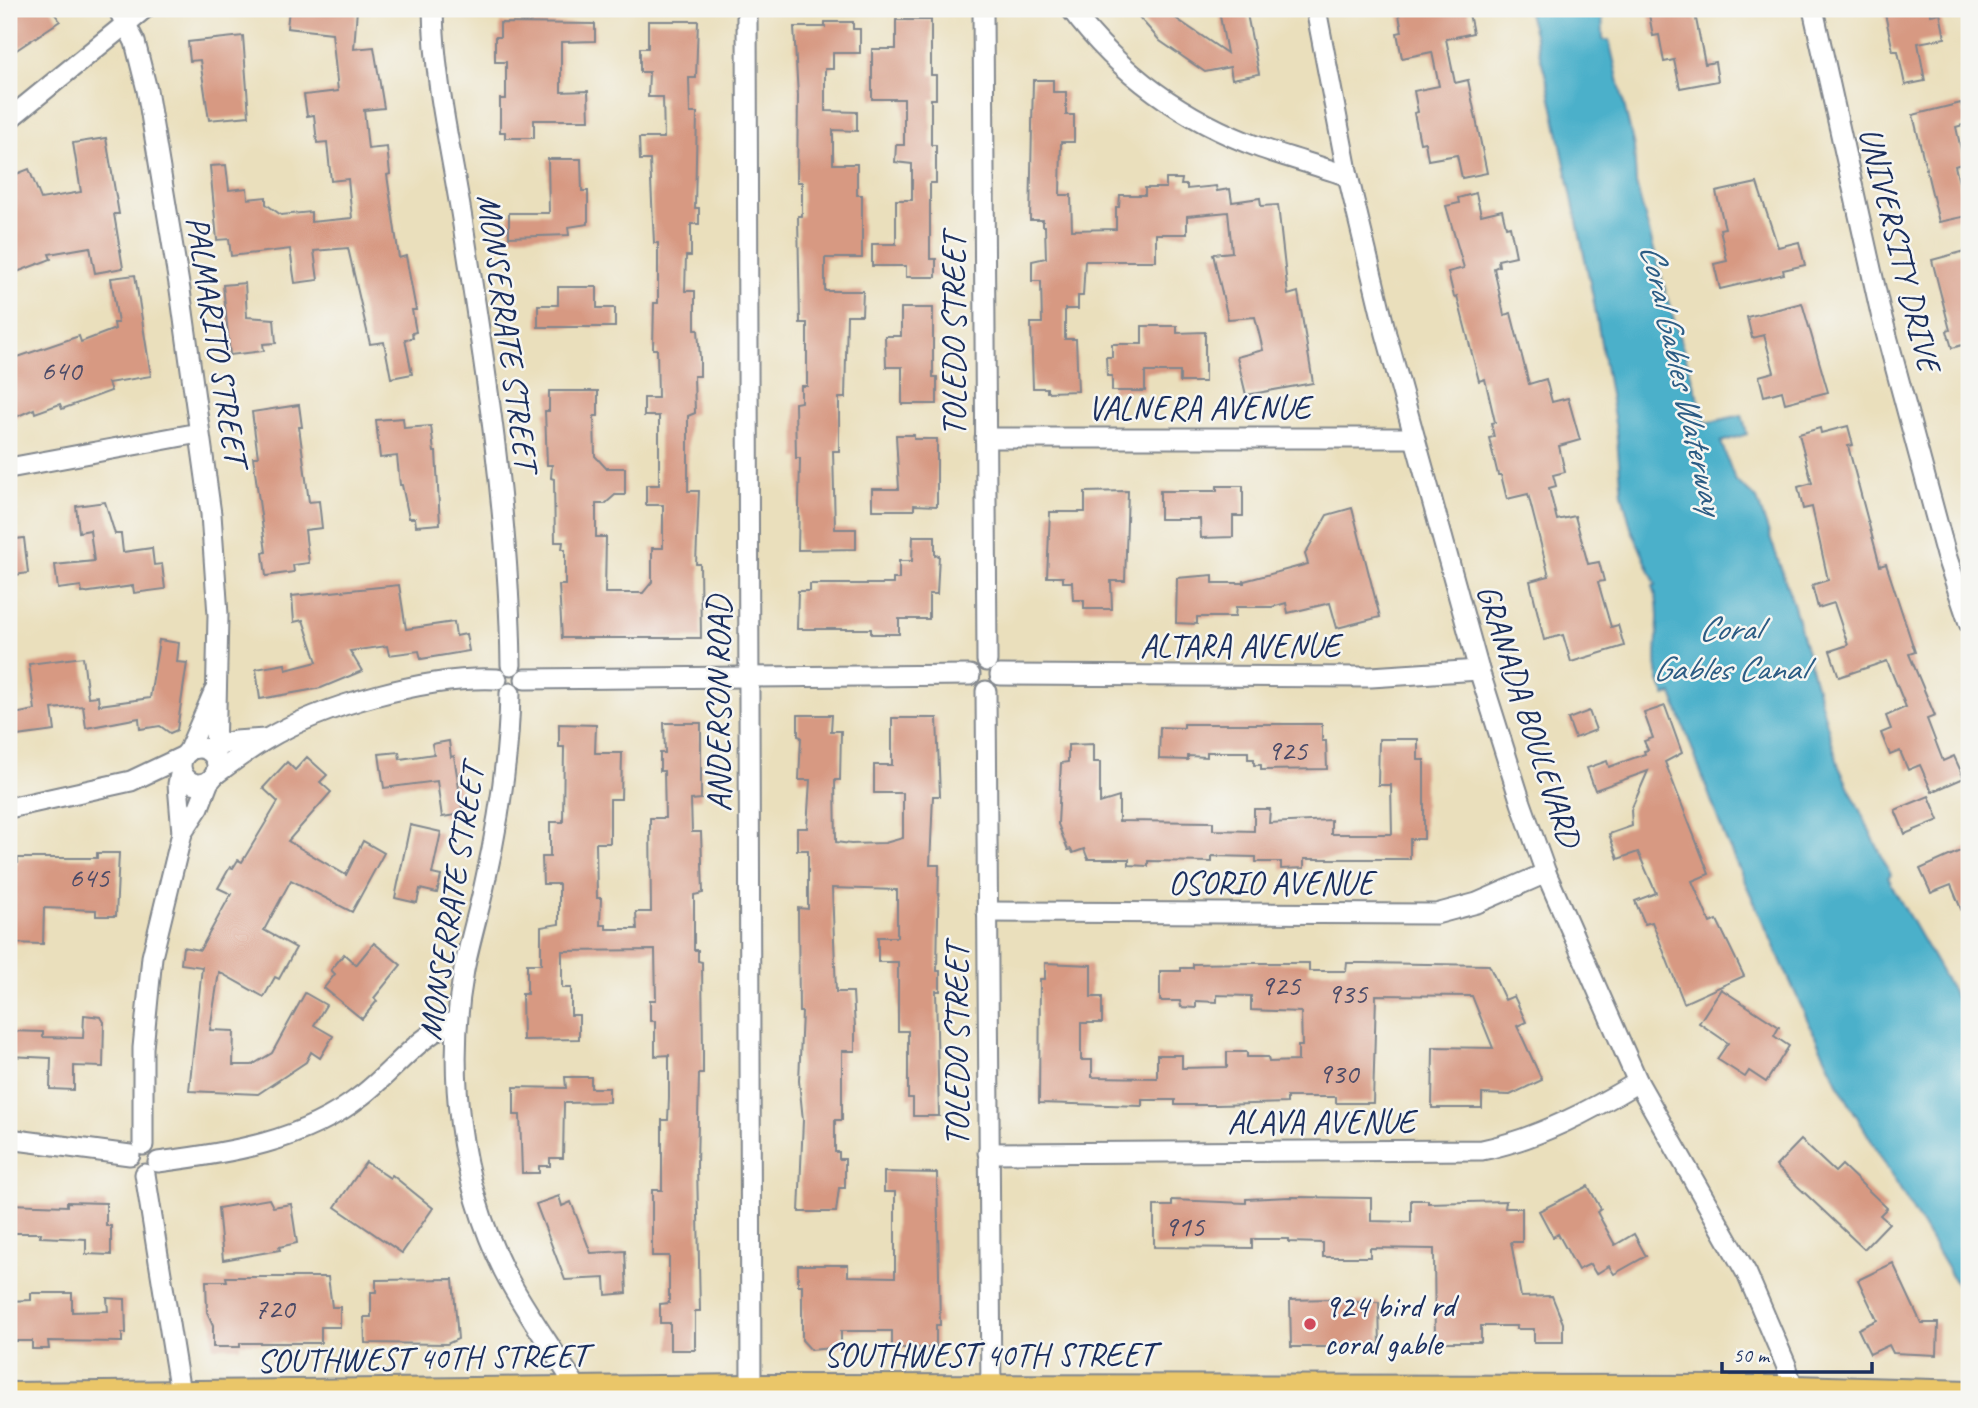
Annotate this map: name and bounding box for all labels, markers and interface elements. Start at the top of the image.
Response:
street label: UNIVERSITY DRIVE [1849,123,1952,379]
street label: MONSERRATE STREET [468,192,549,480]
street label: PALMARITO STREET [177,213,259,475]
street label: TOLEDO STREET [933,227,975,436]
water label: Coral Gables Waterway [1630,239,1737,523]
house number: 640 [41,351,84,389]
street label: VALNERA AVENUE [1088,387,1315,429]
street label: GRANADA BOULEVARD [1467,579,1592,854]
street label: ANDERSON ROAD [698,593,740,812]
water label: Coral Gables Canal [1652,606,1817,691]
street label: ALTARA AVENUE [1140,625,1344,667]
house number: 925 [1267,731,1309,769]
street label: MONSERRATE STREET [408,755,495,1043]
house number: 645 [69,858,111,896]
street label: OSORIO AVENUE [1168,862,1378,904]
street label: TOLEDO STREET [936,937,978,1146]
house number: 925 [1260,966,1302,1004]
house number: 935 [1327,974,1369,1012]
house number: 930 [1318,1054,1361,1092]
street label: ALAVA AVENUE [1227,1101,1419,1143]
house number: 915 [1164,1207,1206,1245]
place label: 924 bird rd coral gable [1324,1285,1460,1365]
house number: 720 [254,1289,297,1327]
marker: 924 bird rd coral gable [1302,1316,1318,1332]
scale bar [1722,1331,1873,1375]
street label: SOUTHWEST 40TH STREET [256,1334,596,1382]
street label: SOUTHWEST 40TH STREET [823,1334,1162,1376]
text: 50 m [1733,1342,1771,1368]

